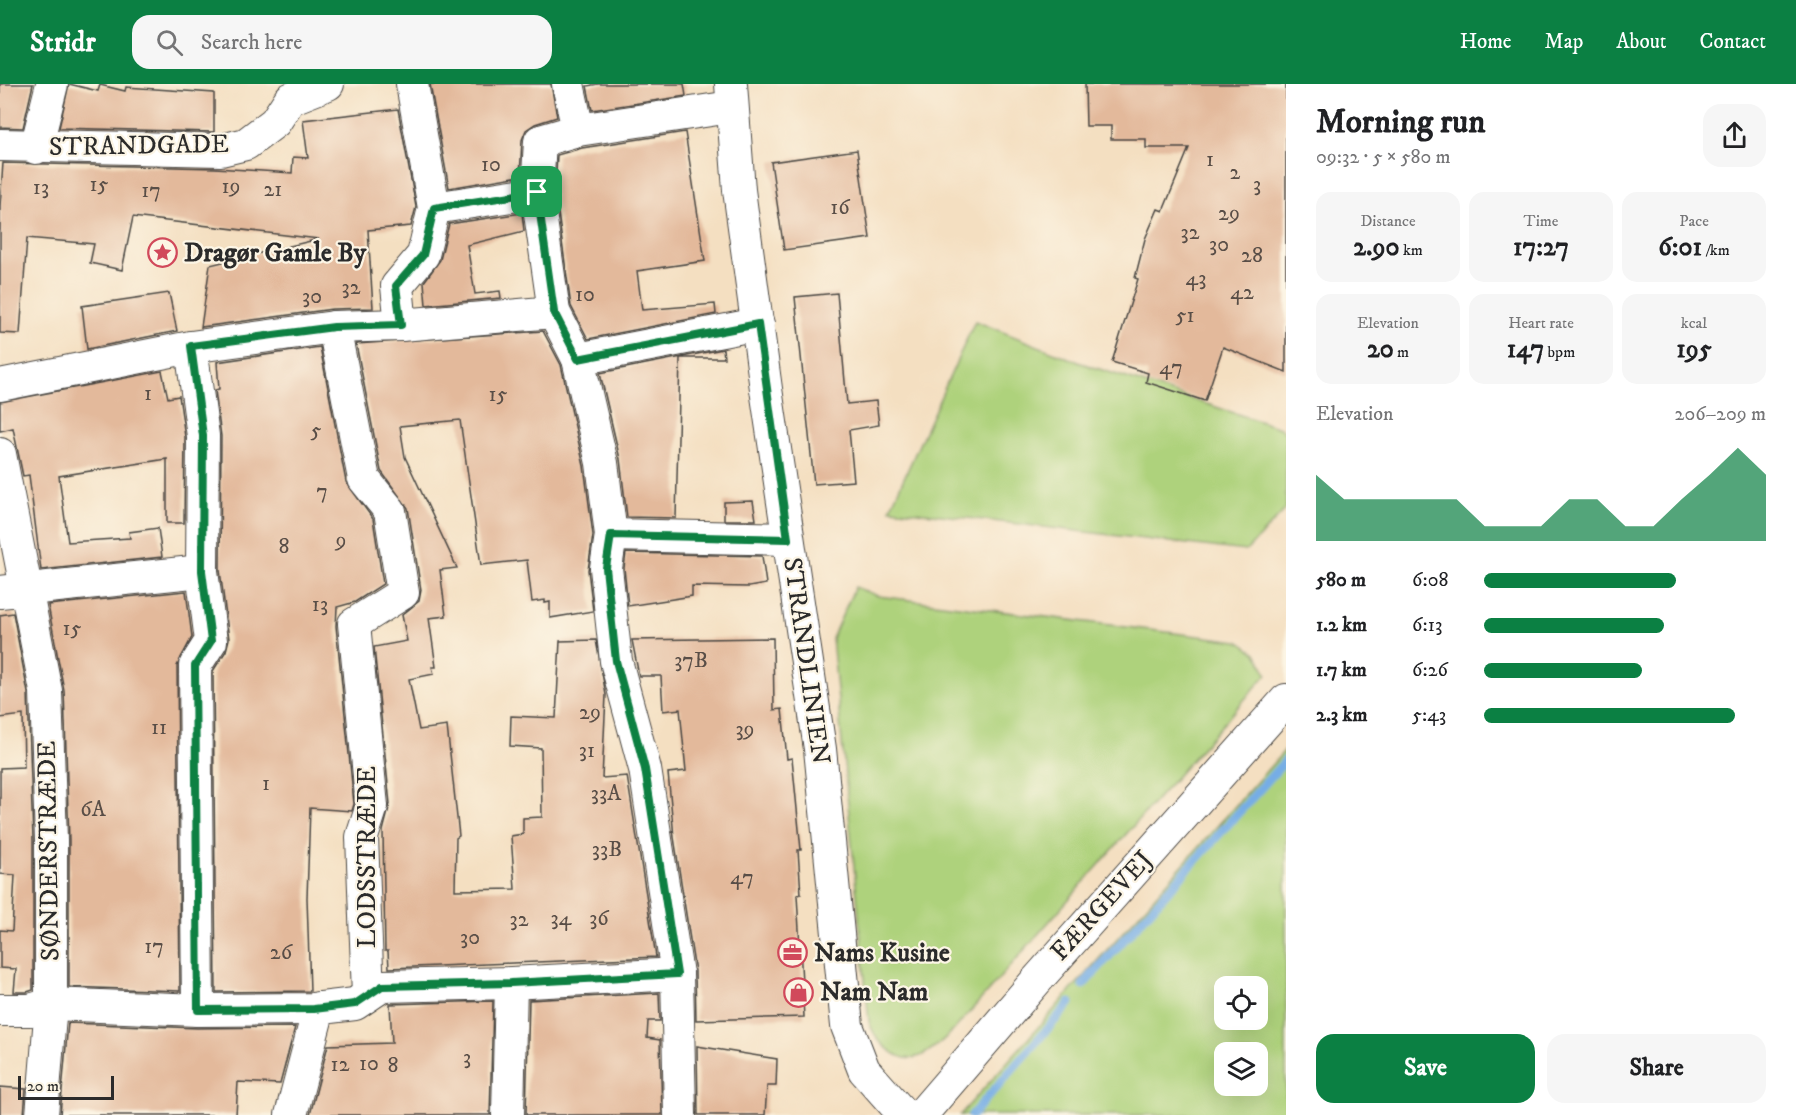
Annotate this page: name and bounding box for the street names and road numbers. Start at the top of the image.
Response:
street label: STRANDGADE [49,128,229,164]
street label: STRANDLINIEN [775,555,837,767]
street label: SØNDERSTRÆDE [31,741,67,961]
street label: LODSSTRÆDE [351,766,384,948]
street label: FÆRGEVEJ [1044,844,1160,968]

